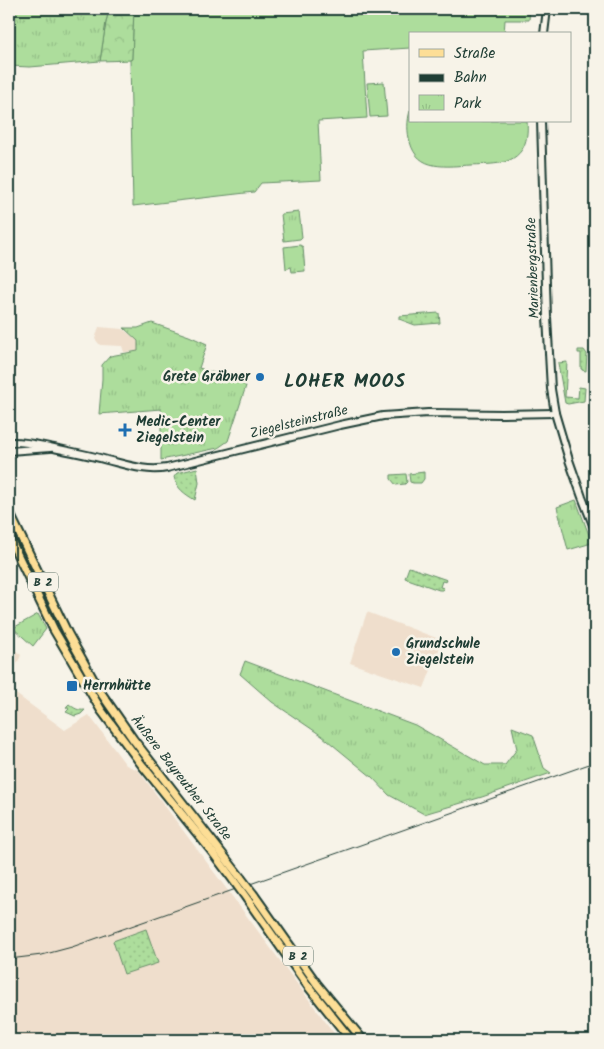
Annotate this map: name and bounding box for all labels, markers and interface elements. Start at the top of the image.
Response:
legend [409,32,572,122]
text: Straße [454,42,496,66]
text: Bahn [454,66,487,90]
text: Park [454,92,482,116]
street label: Marienbergstraße [520,216,546,319]
place label: Grete Gräbner [163,366,251,388]
district label: LOHER MOOS [284,367,406,397]
marker: Grete Gräbner [254,371,266,383]
street label: Ziegelsteinstraße [248,399,351,445]
place label: Medic-Center Ziegelstein [136,411,221,449]
marker: Medic-Center Ziegelstein [118,423,132,437]
road number: B 2 [28,572,58,592]
place label: Grundschule Ziegelstein [406,633,480,671]
marker: Grundschule Ziegelstein [390,646,402,658]
place label: Herrnhütte [83,675,151,697]
marker: Herrnhütte [65,679,79,693]
street label: Äußere Bayreuther Straße [125,711,238,846]
road number: B 2 [283,946,313,966]

